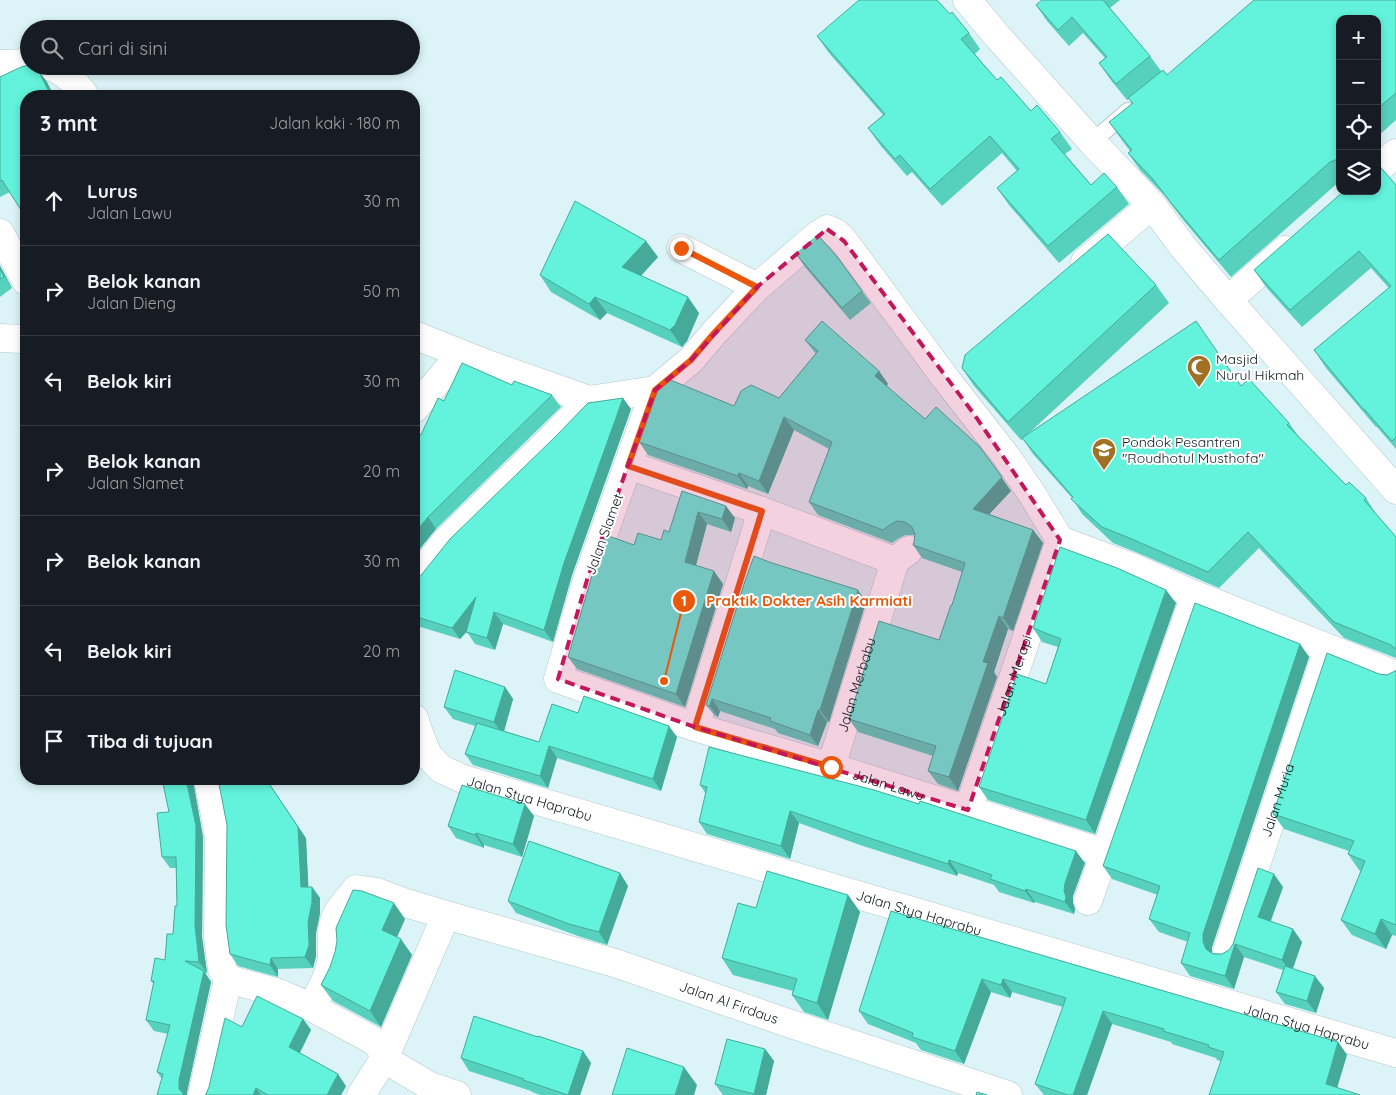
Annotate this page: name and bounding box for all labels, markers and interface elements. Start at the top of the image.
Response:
map controls [1336,15,1381,195]
button: + [1336,15,1381,60]
search box [20,20,420,75]
icon: search [38,34,66,62]
text: Cari di sini [78,36,167,60]
button: − [1336,60,1381,105]
button: locate [1336,105,1381,150]
text: 3 mnt [40,110,98,136]
text: Jalan kaki · 180 m [269,113,400,133]
button: layers [1336,150,1381,195]
text: Lurus [87,179,137,203]
icon: ahead [40,187,68,215]
text: 30 m [363,191,400,211]
text: Jalan Lawu [87,203,172,223]
route end [670,237,693,260]
text: Belok kanan [87,269,201,293]
icon: right [40,277,68,305]
text: 50 m [363,281,400,301]
text: Jalan Dieng [87,293,176,313]
place label: Masjid Nurul Hikmah [1216,350,1304,384]
mosque icon: Masjid Nurul Hikmah [1186,354,1212,388]
icon: left [40,367,68,395]
text: Belok kiri [87,369,172,393]
text: 30 m [363,371,400,391]
place label: Pondok Pesantren "Roudhotul Musthofa" [1122,433,1264,467]
school or university icon: Pondok Pesantren "Roudhotul Musthofa" [1091,437,1117,471]
text: Belok kanan [87,449,201,473]
icon: right [40,457,68,485]
text: 20 m [363,461,400,481]
text: Jalan Slamet [87,473,184,493]
street label: Jalan Slamet [581,491,627,577]
icon: right [40,547,68,575]
text: Belok kanan [87,549,201,573]
text: 30 m [363,551,400,571]
callout: Praktik Dokter Asih Karmiati [671,586,922,616]
text: 1 [681,591,687,610]
text: Praktik Dokter Asih Karmiati [706,591,912,610]
street label: Jalan Merapi [992,633,1036,719]
street label: Jalan Merbabu [833,635,880,735]
icon: left [40,637,68,665]
text: Belok kiri [87,639,172,663]
text: 20 m [363,641,400,661]
icon: arrive [40,727,68,755]
text: Tiba di tujuan [87,729,213,753]
route start [820,756,843,779]
street label: Jalan Muria [1257,761,1298,839]
street label: Jalan Lawu [850,765,927,805]
street label: Jalan Stya Haprabu [464,771,594,825]
street label: Jalan Stya Haprabu [854,886,984,940]
street label: Jalan Al Firdaus [677,977,781,1028]
street label: Jalan Stya Haprabu [1241,1000,1372,1054]

